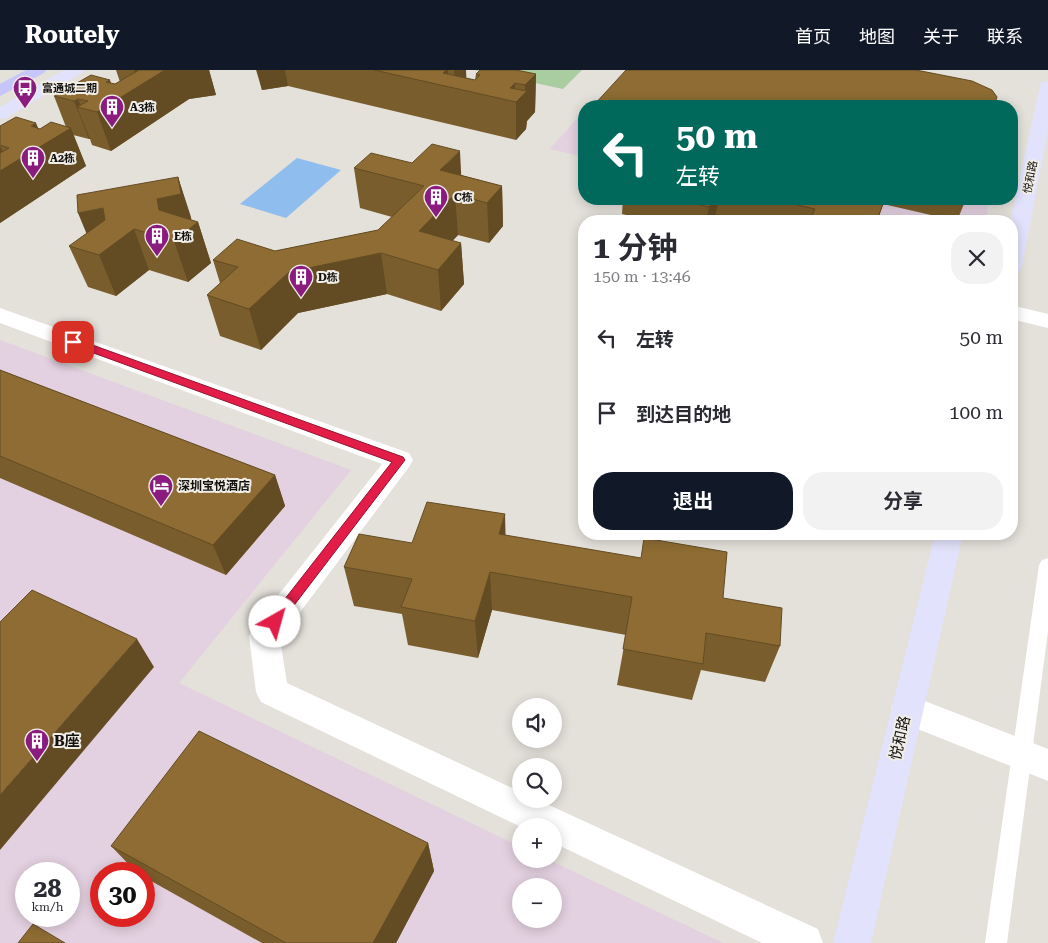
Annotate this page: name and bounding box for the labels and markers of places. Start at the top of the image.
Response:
bus stop icon: 富通城二期 [12,75,38,109]
place label: 富通城二期 [42,82,97,95]
building icon: A3栋 [99,94,125,128]
place label: A3栋 [130,101,155,114]
building icon: A2栋 [20,145,46,179]
place label: A2栋 [50,152,75,165]
building icon: C栋 [423,184,449,218]
place label: C栋 [454,191,473,204]
building icon: E栋 [144,223,170,257]
place label: E栋 [174,230,192,243]
building icon: D栋 [288,264,314,298]
place label: D栋 [318,271,338,284]
pin [52,321,94,363]
hotel icon: 深圳宝悦酒店 [148,473,174,507]
place label: 深圳宝悦酒店 [178,479,250,493]
building icon: B座 [24,728,50,762]
place label: B座 [54,732,80,750]

